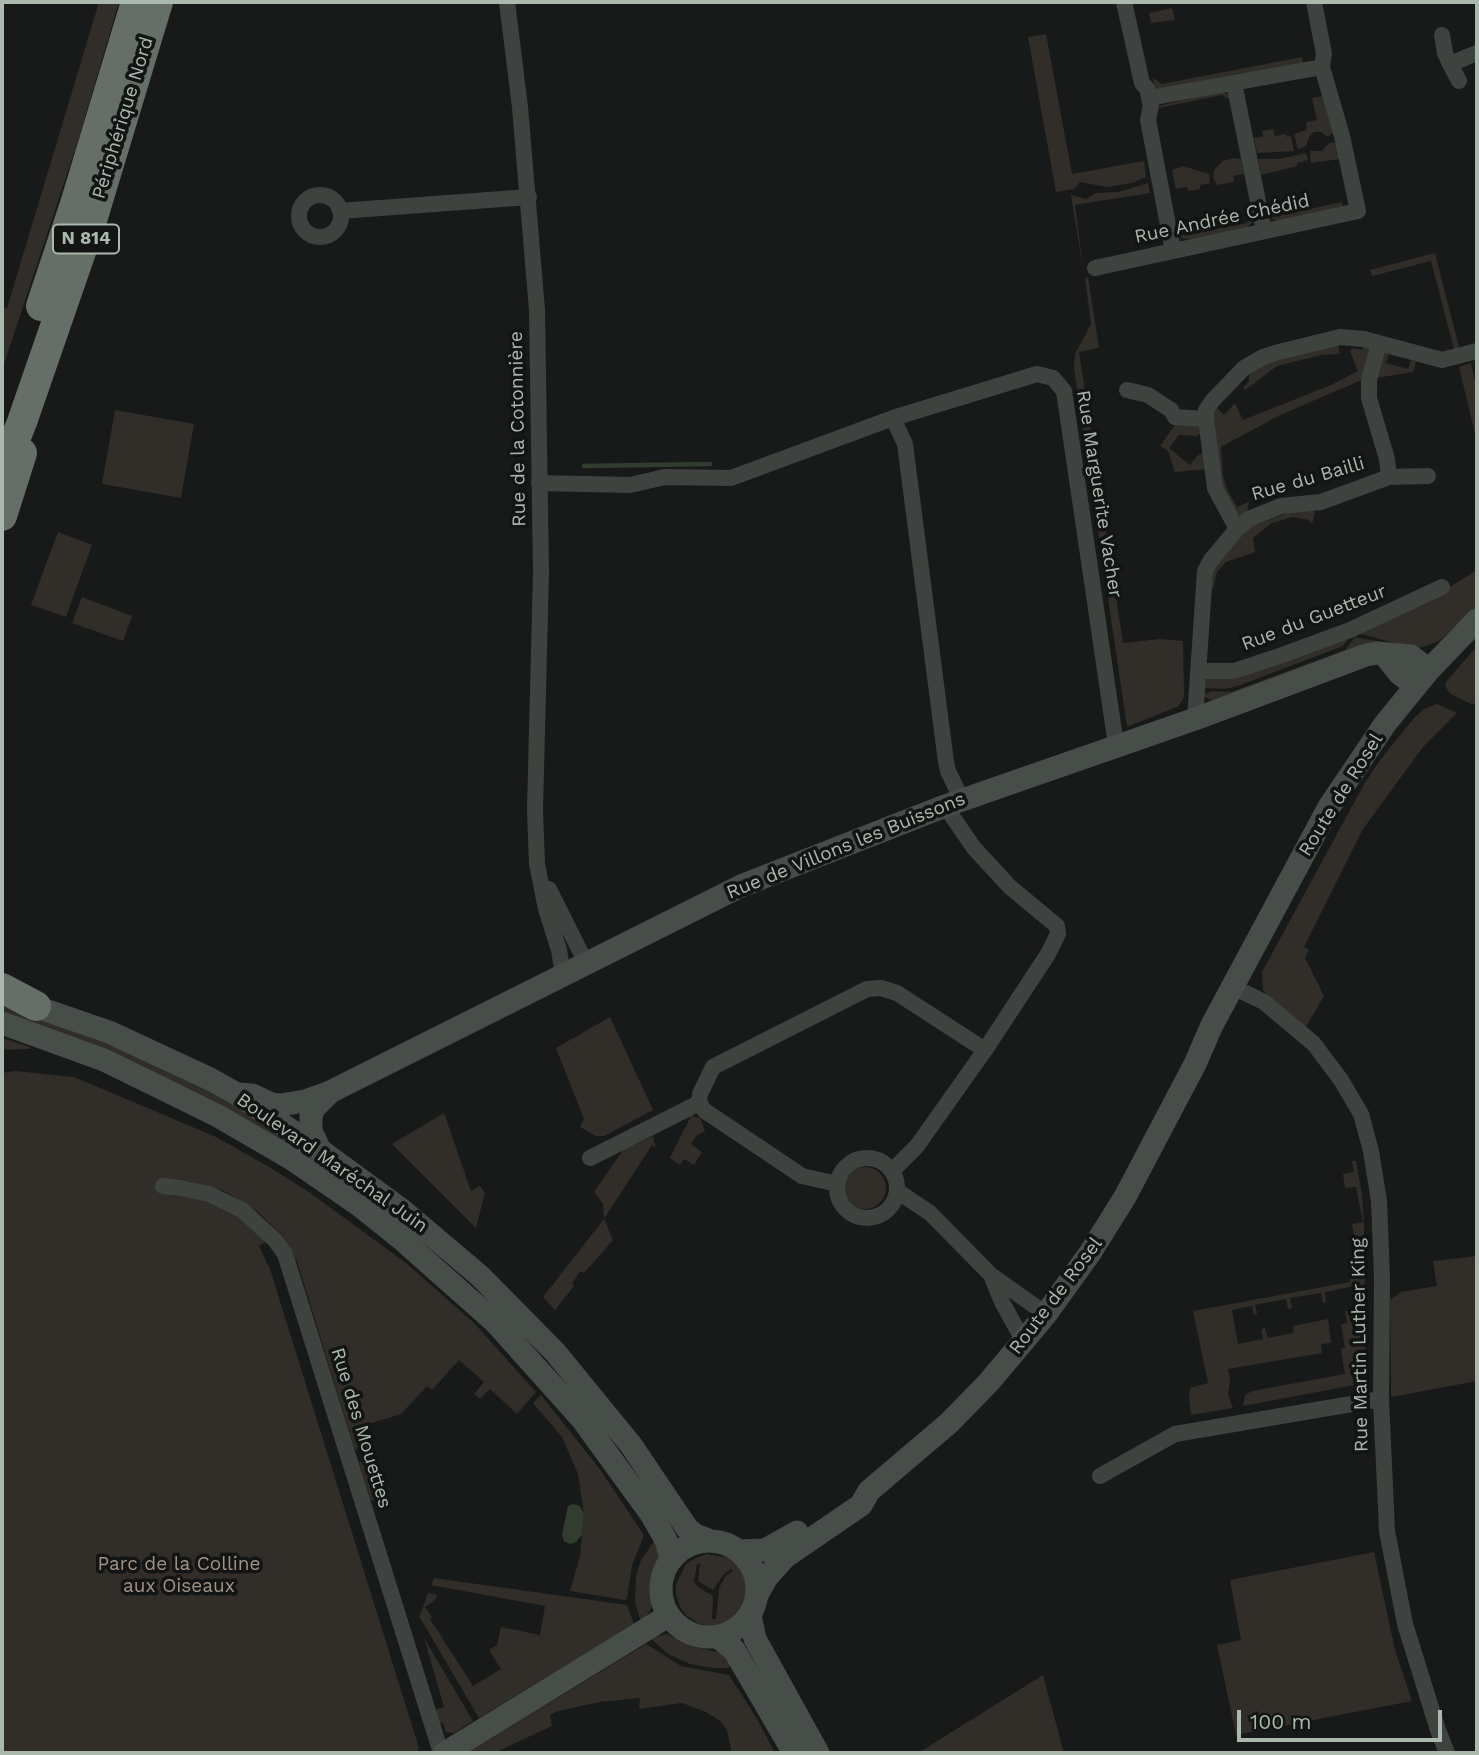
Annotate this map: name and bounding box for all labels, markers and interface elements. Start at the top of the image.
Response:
street label: Périphérique Nord [88,34,158,202]
street label: Rue Andrée Chédid [1132,189,1312,249]
road number: N 814 [53,225,119,254]
street label: Rue de la Cotonnière [505,331,531,527]
street label: Rue Marguerite Vacher [1071,389,1127,599]
street label: Rue du Bailli [1249,452,1367,506]
street label: Rue du Guetteur [1238,580,1390,656]
street label: Route de Rosel [1294,729,1388,861]
street label: Rue de Villons les Buissons [723,788,969,904]
street label: Boulevard Maréchal Juin [232,1088,432,1238]
street label: Route de Rosel [1005,1233,1107,1359]
street label: Rue Martin Luther King [1347,1238,1373,1452]
street label: Rue des Mouettes [326,1345,396,1511]
park label: Parc de la Colline aux Oiseaux [97,1553,261,1597]
scale bar [1241,1696,1446,1740]
text: 100 m [1250,1709,1312,1734]

